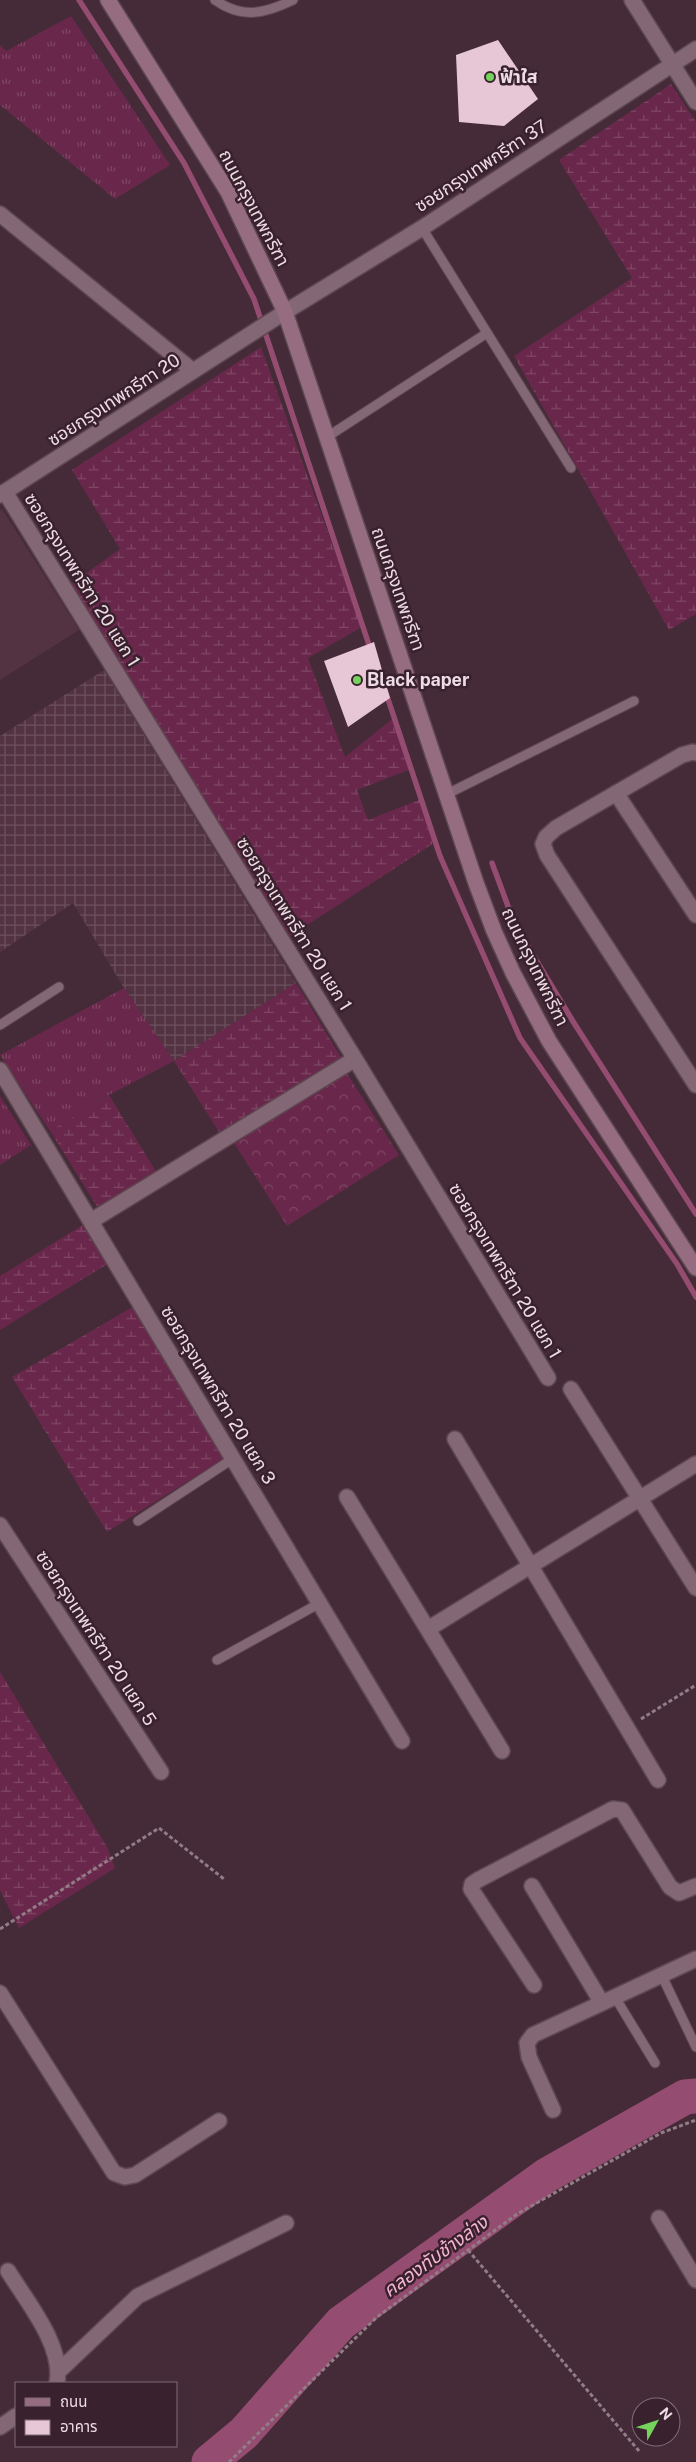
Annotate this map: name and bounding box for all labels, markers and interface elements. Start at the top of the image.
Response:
place label: ฟ้าใส [500,66,538,87]
marker: ฟ้าใส [484,71,496,83]
street label: ซอยกรุงเทพกรีฑา 37 [411,115,551,217]
street label: ถนนกรุงเทพกรีฑา [214,146,294,270]
street label: ซอยกรุงเทพกรีฑา 20 [44,349,184,451]
street label: ซอยกรุงเทพกรีฑา 20 แยก 1 [20,489,144,671]
street label: ถนนกรุงเทพกรีฑา [367,524,429,654]
place label: Black paper [367,669,470,690]
marker: Black paper [351,674,363,686]
street label: ซอยกรุงเทพกรีฑา 20 แยก 1 [232,833,356,1015]
street label: ถนนกรุงเทพกรีฑา [497,904,573,1030]
street label: ซอยกรุงเทพกรีฑา 20 แยก 1 [444,1179,566,1363]
street label: ซอยกรุงเทพกรีฑา 20 แยก 3 [156,1302,280,1488]
street label: ซอยกรุงเทพกรีฑา 20 แยก 5 [31,1546,161,1730]
water label: คลองทับช้างล่าง [378,2210,492,2301]
legend [15,2382,178,2447]
text: ถนน [60,2393,87,2410]
north arrow [631,2397,681,2447]
text: N [656,2404,676,2423]
text: อาคาร [60,2418,97,2435]

